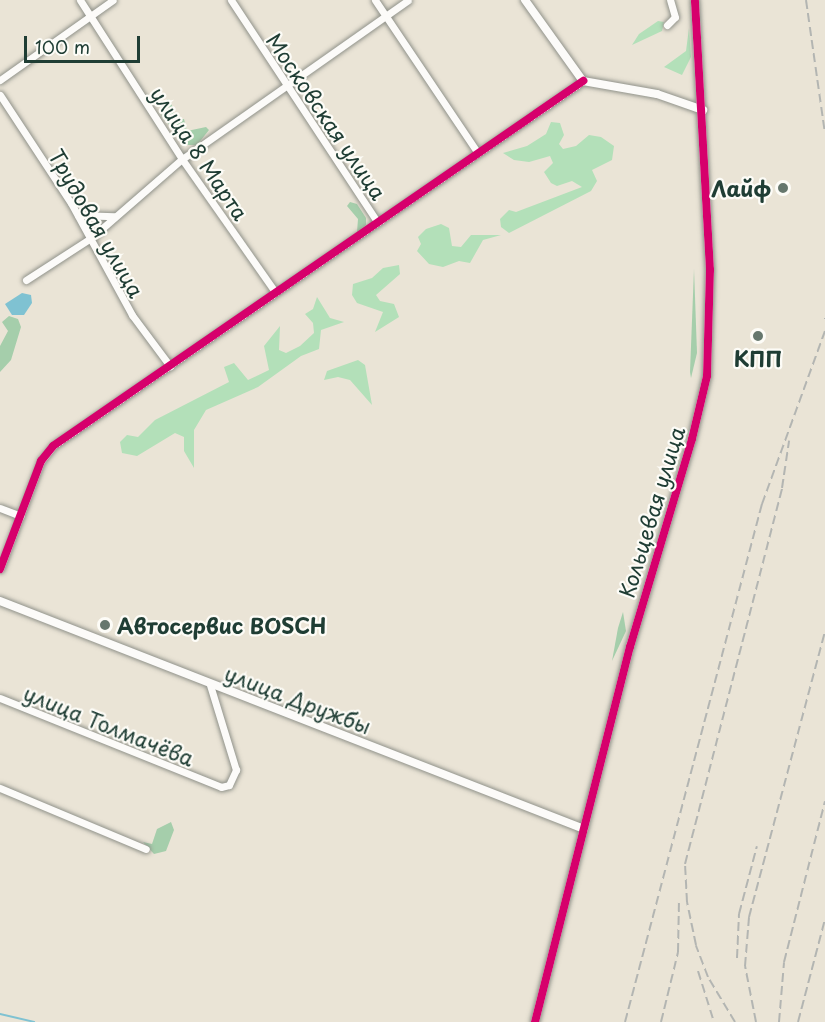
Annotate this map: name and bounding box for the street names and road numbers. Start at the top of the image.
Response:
street label: Московская улица [262,28,392,204]
street label: улица 8 Марта [146,81,254,225]
street label: Трудовая улица [44,144,150,302]
street label: Кольцевая улица [613,423,689,601]
street label: улица Дружбы [221,659,375,739]
street label: улица Толмачёва [20,679,198,771]

